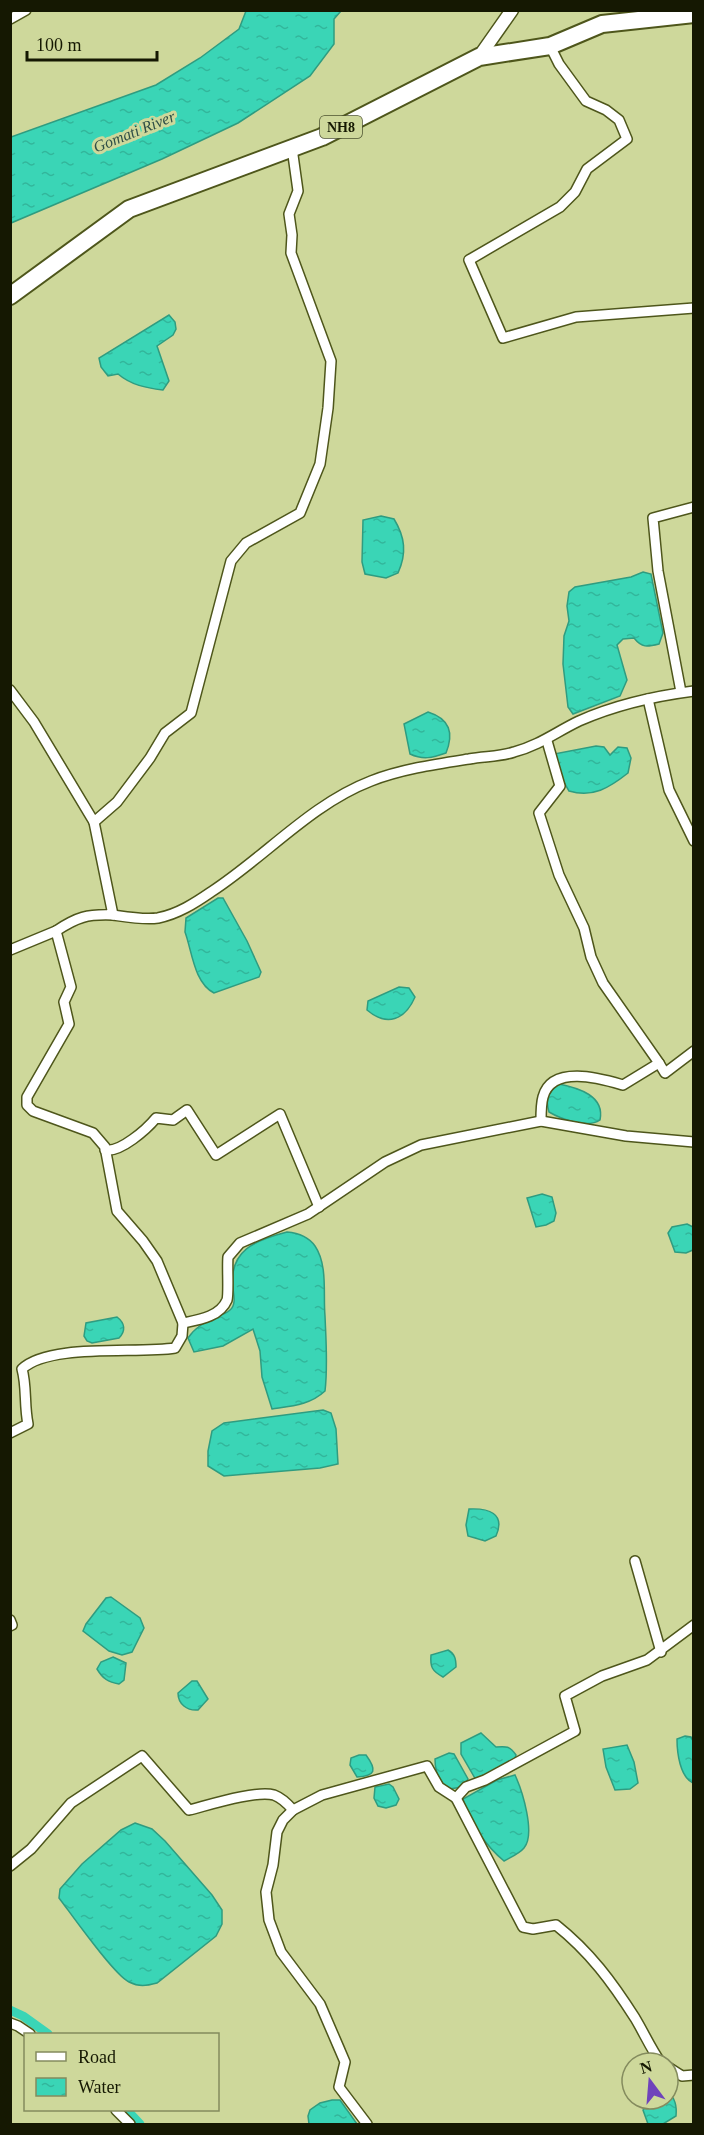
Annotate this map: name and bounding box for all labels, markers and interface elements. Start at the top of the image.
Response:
scale bar [27,24,158,62]
text: 100 m [36,35,82,55]
water label: Gomati River [91,107,178,156]
road number: NH8 [320,116,362,138]
legend [24,2033,219,2111]
text: Road [78,2047,116,2067]
north arrow [620,2051,680,2111]
text: N [638,2057,654,2077]
text: Water [78,2077,121,2097]

